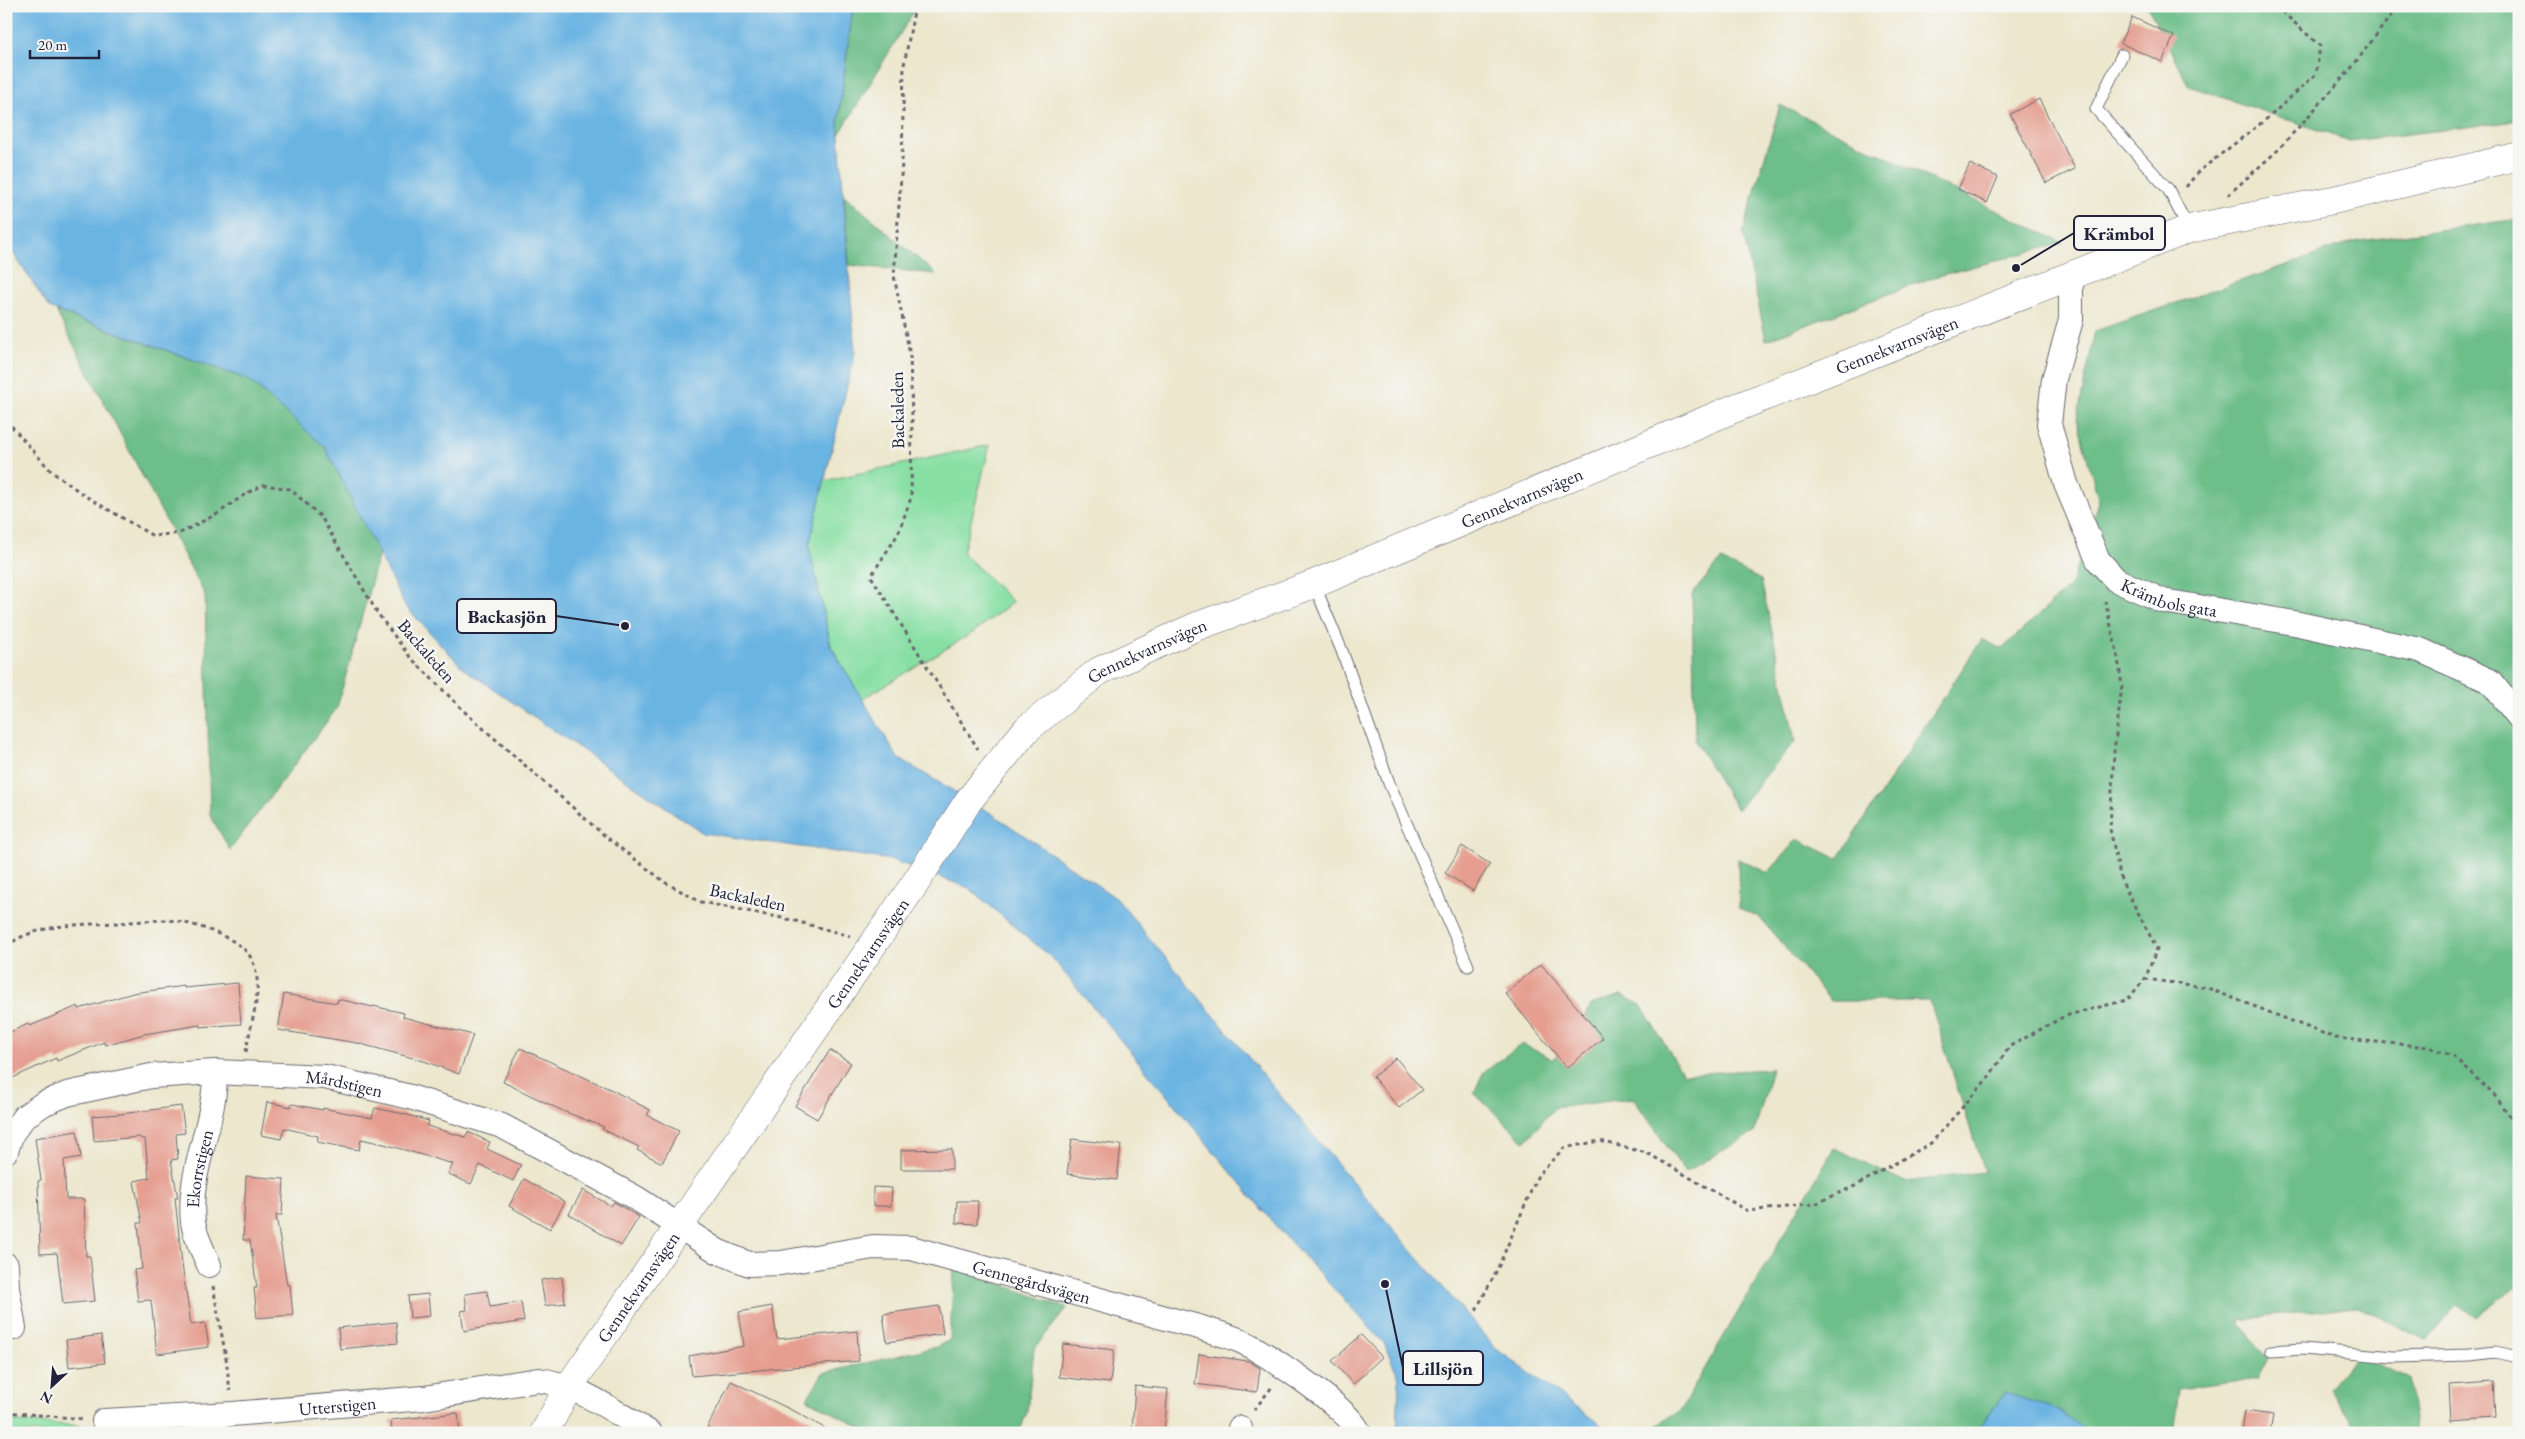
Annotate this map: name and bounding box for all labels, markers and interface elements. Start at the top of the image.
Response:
scale bar [30,28,99,60]
text: 20 m [38,35,67,54]
callout: Krämbol [2074,216,2165,250]
text: Krämbol [2084,221,2155,246]
street label: Gennekvarnsvägen [1832,310,1962,379]
street label: Backaleden [885,371,909,449]
street label: Gennekvarnsvägen [1457,461,1586,533]
street label: Krämbols gata [2118,572,2220,622]
callout: Backasjön [457,599,556,633]
text: Backasjön [468,604,547,629]
street label: Gennekvarnsvägen [1082,612,1210,688]
street label: Backaleden [393,614,461,688]
street label: Backaleden [708,878,789,916]
street label: Gennekvarnsvägen [821,892,914,1013]
street label: Mårdstigen [305,1065,386,1102]
street label: Ekorrstigen [181,1126,218,1208]
street label: Gennekvarnsvägen [591,1226,684,1347]
street label: Gennegårdsvägen [970,1254,1094,1308]
callout: Lillsjön [1403,1351,1483,1385]
text: Lillsjön [1413,1356,1473,1381]
north arrow [28,1362,78,1412]
text: N [37,1387,55,1408]
street label: Utterstigen [298,1390,378,1420]

